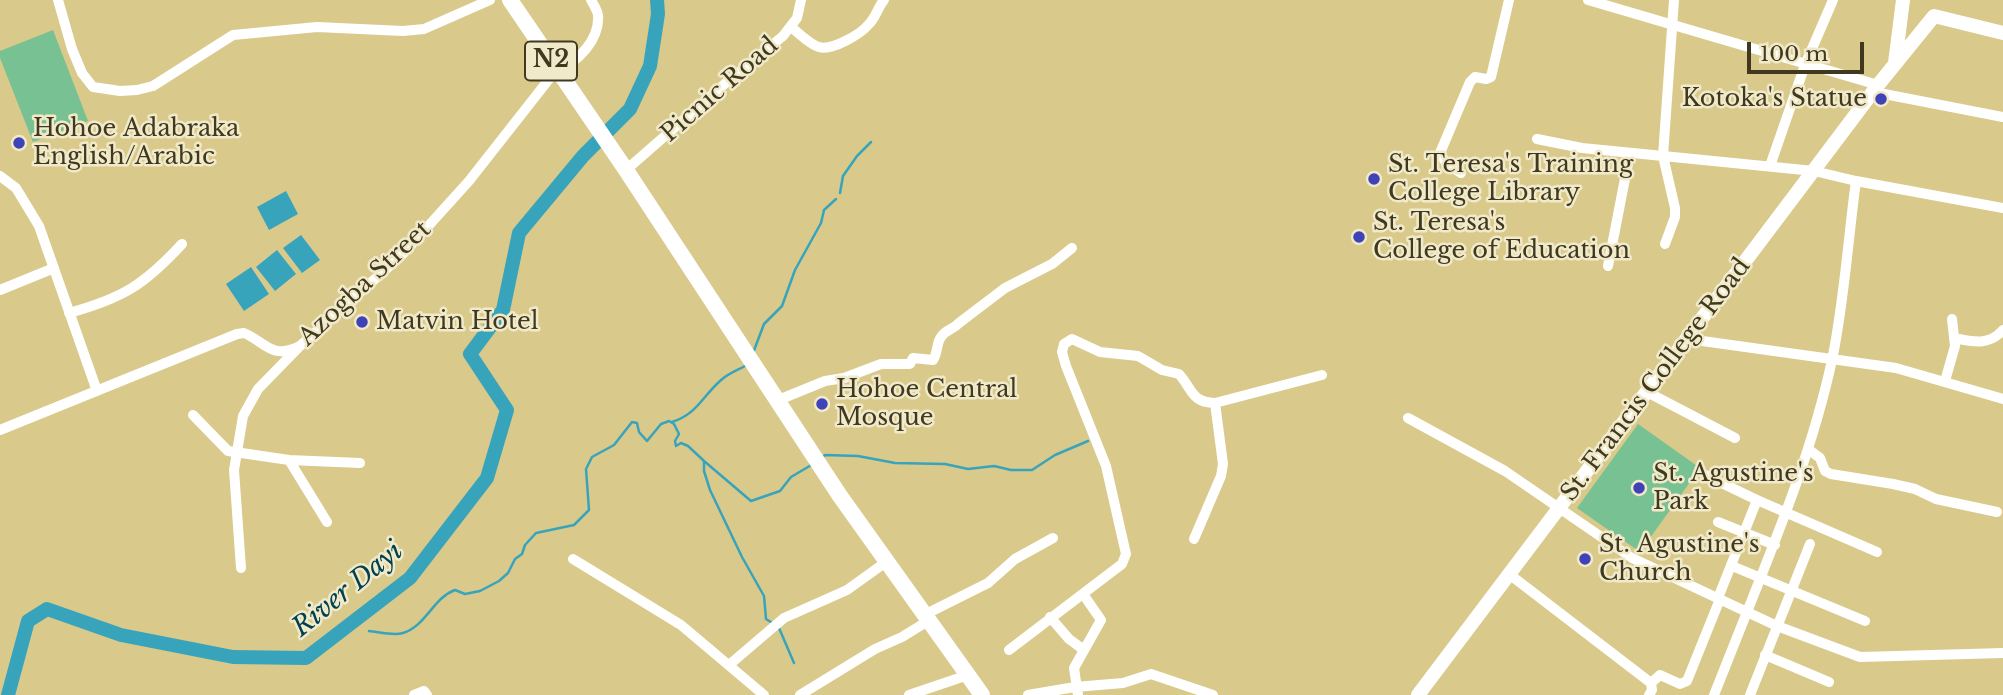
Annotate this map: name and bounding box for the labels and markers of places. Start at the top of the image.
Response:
place label: Kotoka's Statue [1682,85,1867,113]
marker: Kotoka's Statue [1873,91,1889,107]
place label: Hohoe Adabraka English/Arabic [33,115,239,171]
marker: Hohoe Adabraka English/Arabic [11,135,27,151]
place label: St. Teresa's Training College Library [1388,151,1633,207]
marker: St. Teresa's Training College Library [1366,171,1382,187]
place label: St. Teresa's College of Education [1373,209,1630,265]
marker: St. Teresa's College of Education [1351,229,1367,245]
place label: Matvin Hotel [376,308,539,336]
marker: Matvin Hotel [354,314,370,330]
place label: Hohoe Central Mosque [836,376,1017,432]
marker: Hohoe Central Mosque [814,396,830,412]
place label: St. Agustine's Park [1653,460,1814,516]
marker: St. Agustine's Park [1631,480,1647,496]
place label: St. Agustine's Church [1599,531,1760,587]
marker: St. Agustine's Church [1577,551,1593,567]

